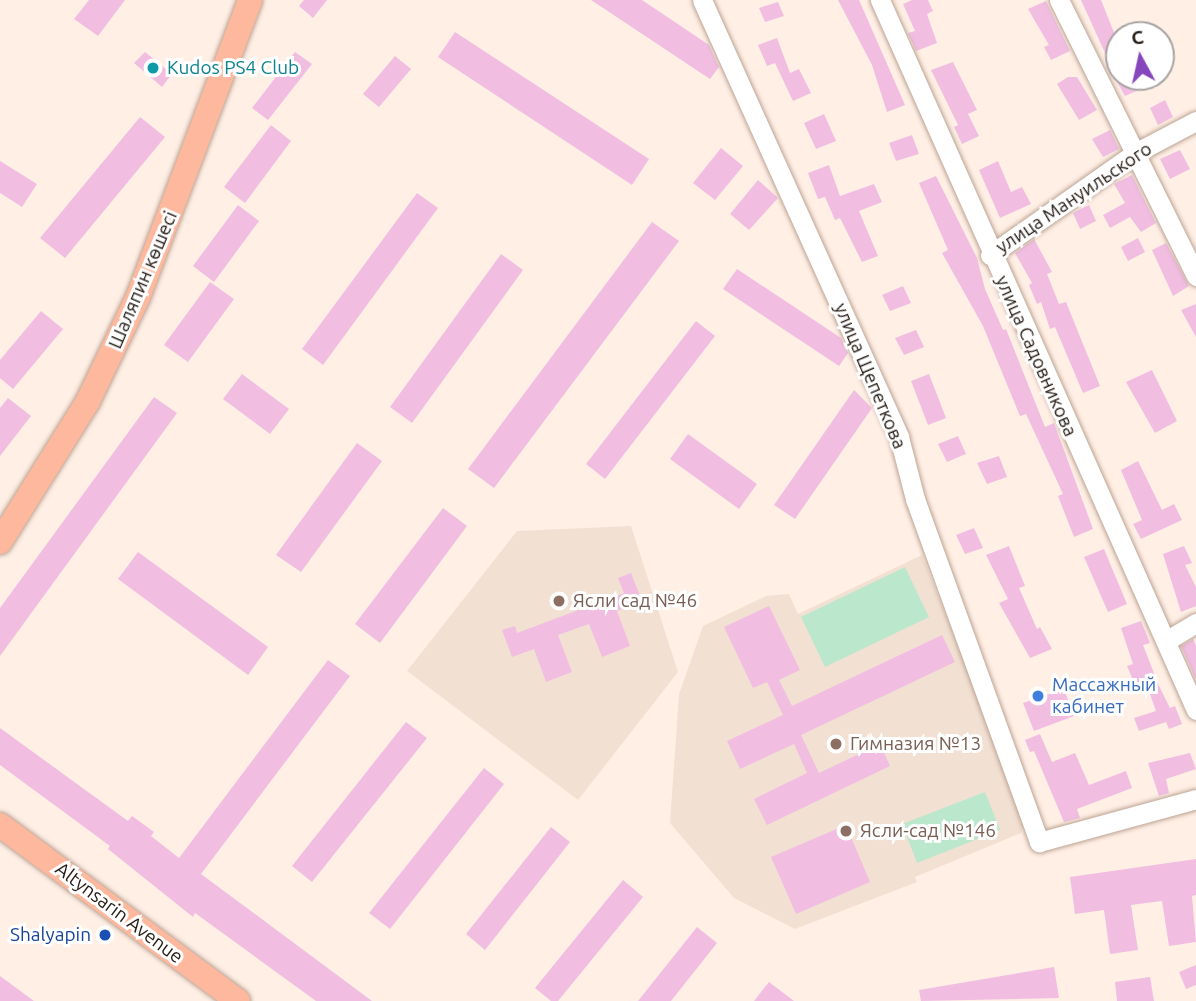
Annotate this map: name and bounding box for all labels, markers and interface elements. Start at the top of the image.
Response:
north arrow [1105,21,1175,91]
text: С [1130,25,1145,49]
place label: Kudos PS4 Club [167,57,299,79]
marker: Kudos PS4 Club [145,60,161,76]
street label: улица Мануильского [992,137,1156,259]
street label: Шаляпин көшесі [104,208,182,352]
street label: улица Садовникова [990,272,1082,440]
street label: улица Щепеткова [829,300,911,452]
place label: Ясли сад №46 [573,590,697,612]
marker: Ясли сад №46 [551,593,567,609]
place label: Массажный кабинет [1052,674,1156,718]
marker: Массажный кабинет [1030,688,1046,704]
place label: Гимназия №13 [850,733,981,755]
marker: Гимназия №13 [828,736,844,752]
place label: Ясли-сад №146 [860,820,996,842]
marker: Ясли-сад №146 [838,823,854,839]
street label: Altynsarin Avenue [51,858,187,968]
place label: Shalyapin [10,924,91,946]
marker: Shalyapin [97,927,113,943]

